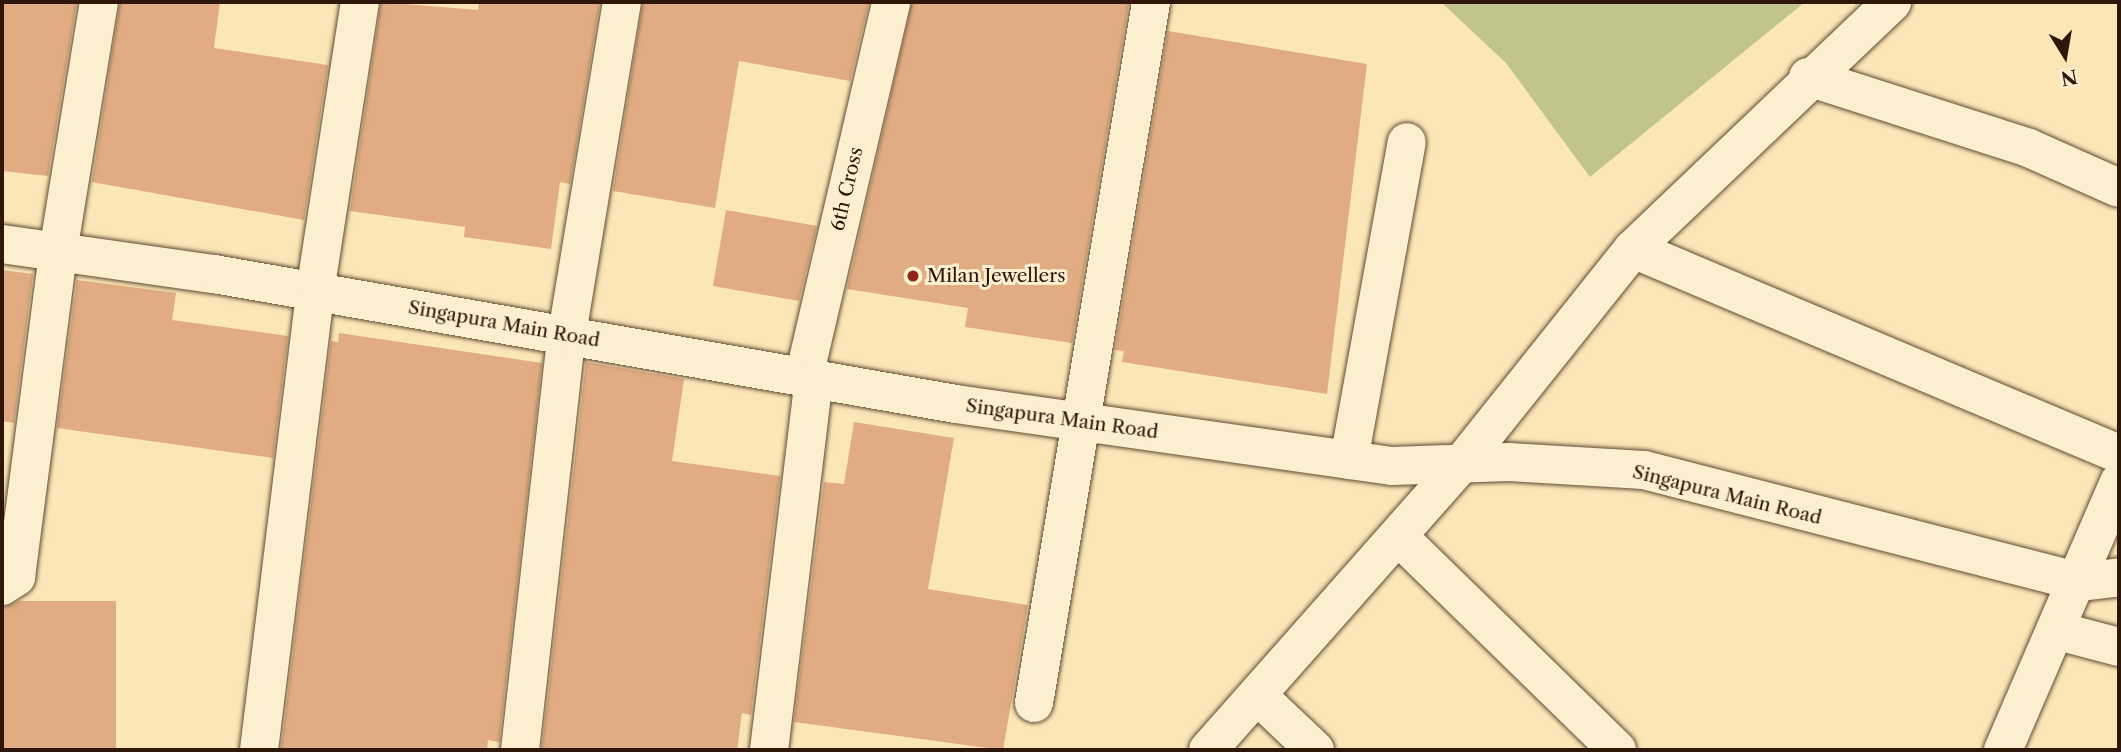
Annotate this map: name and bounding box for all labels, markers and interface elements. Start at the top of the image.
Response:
north arrow [2030,21,2100,91]
text: N [2059,64,2079,90]
street label: 6th Cross [826,145,868,233]
place label: Milan Jewellers [927,265,1065,287]
marker: Milan Jewellers [905,268,921,284]
street label: Singapura Main Road [406,296,602,352]
street label: Singapura Main Road [964,394,1160,444]
street label: Singapura Main Road [1630,460,1824,530]

